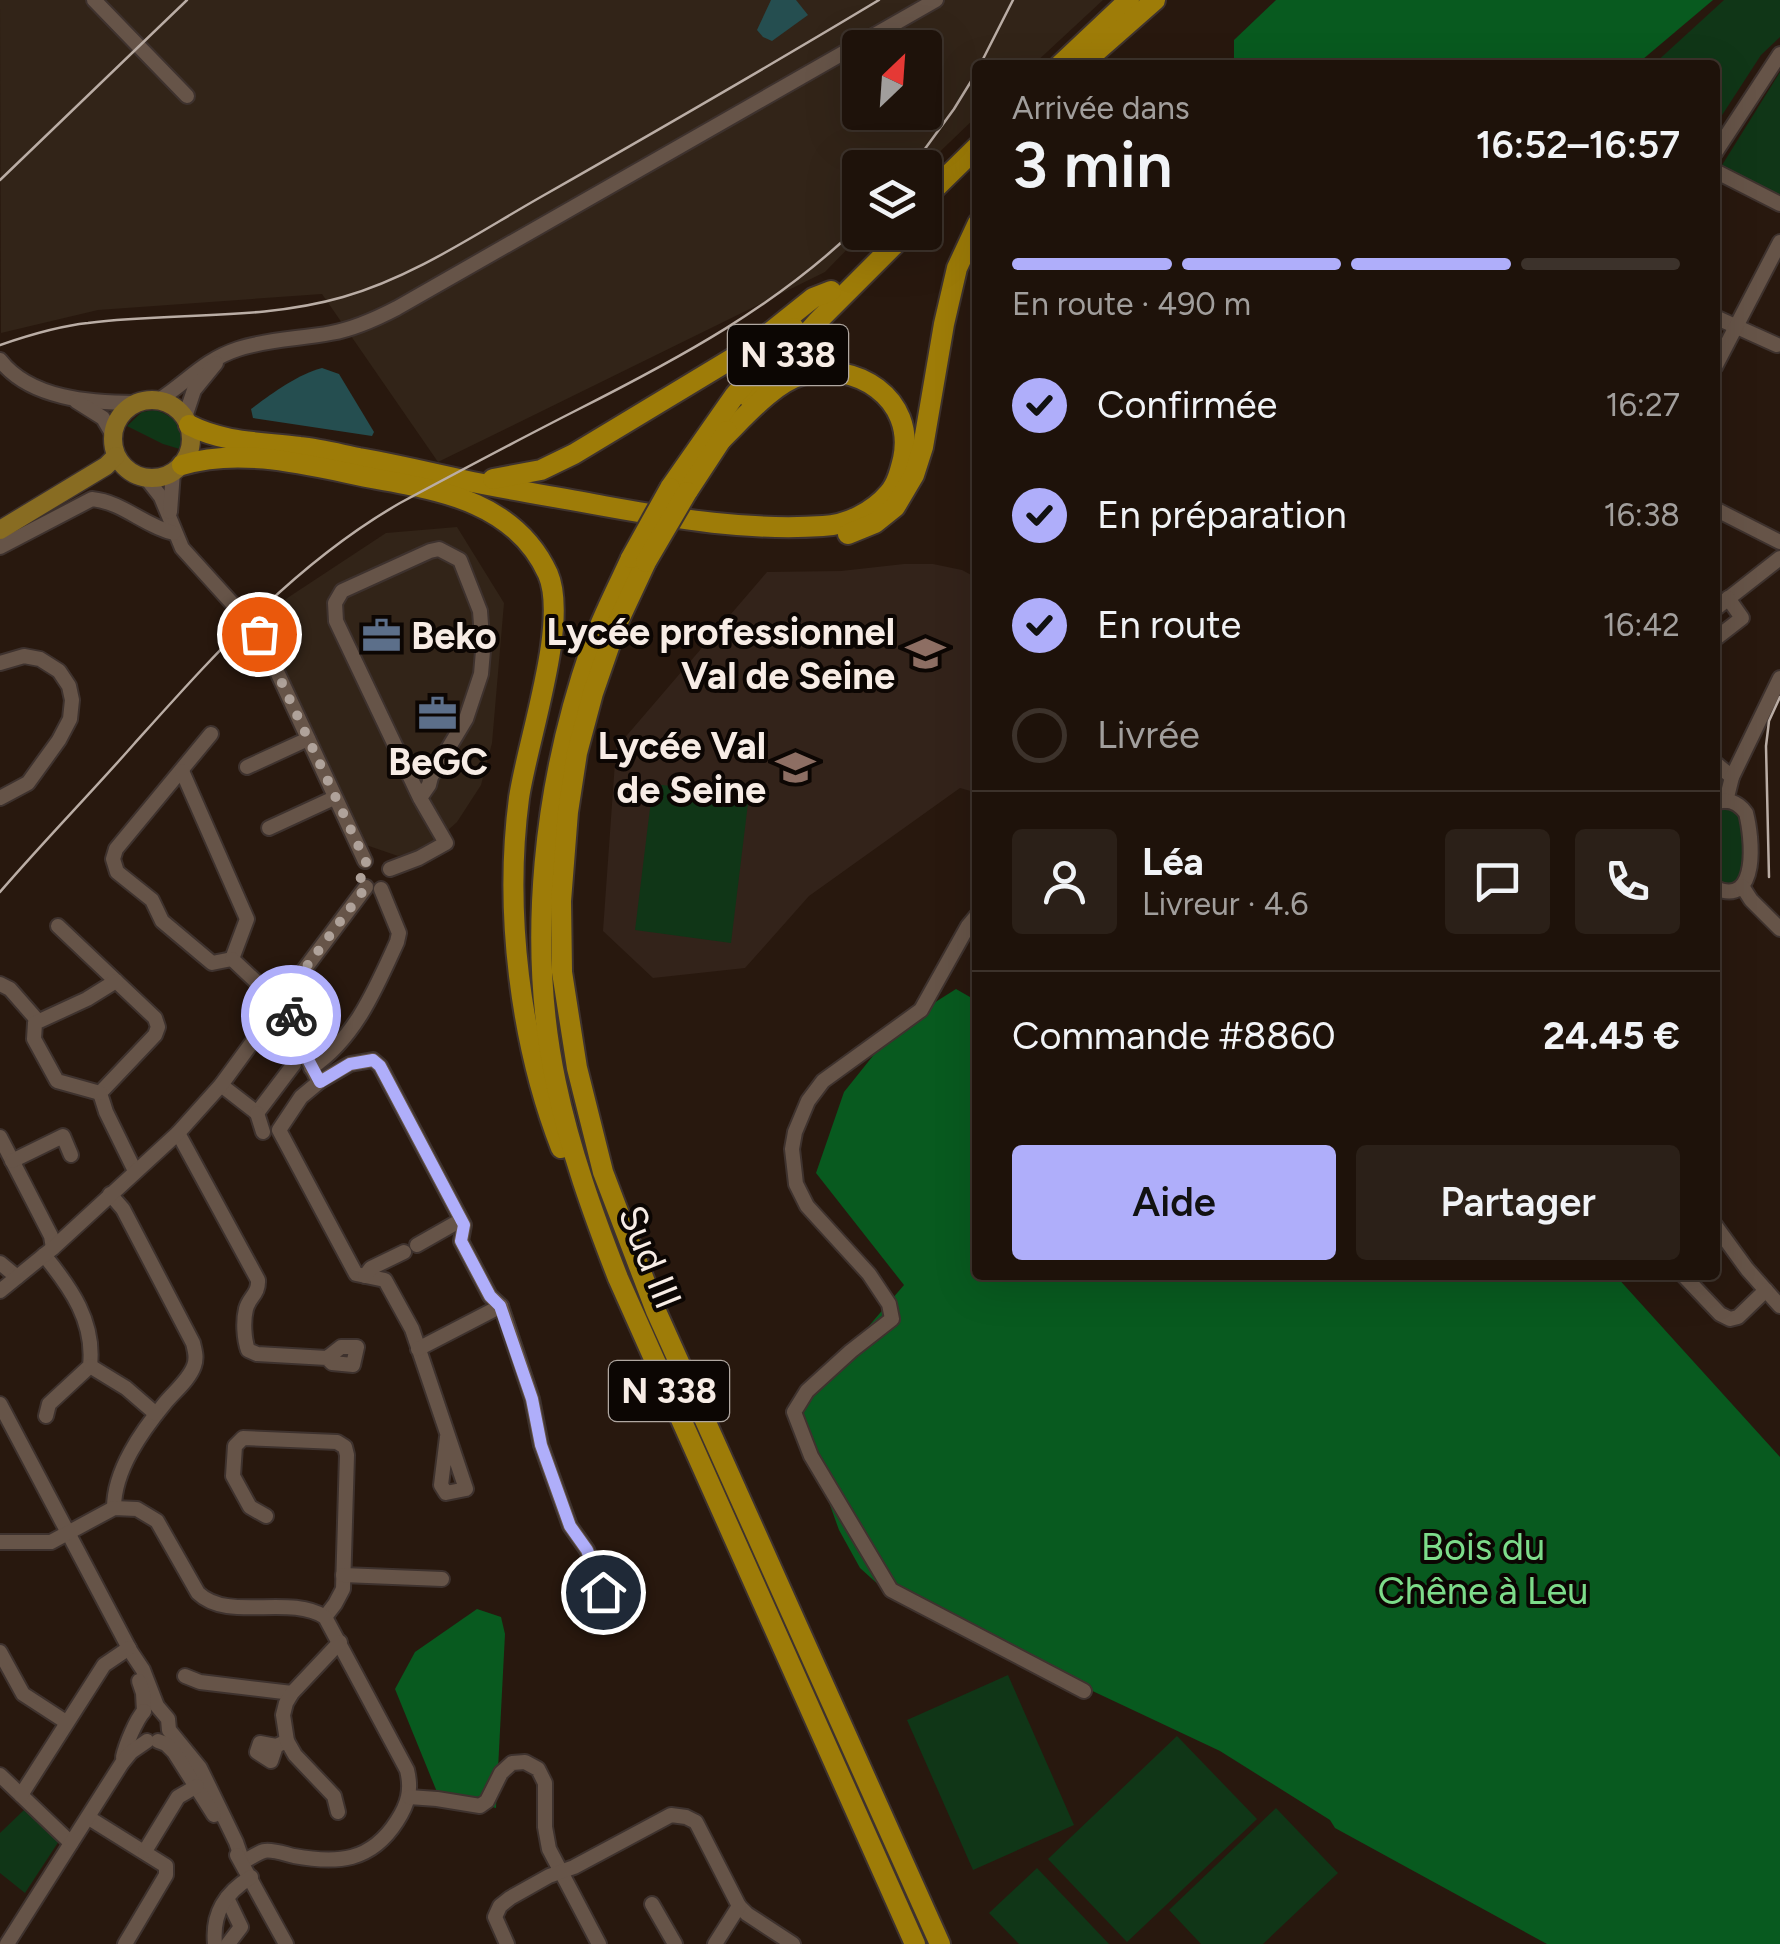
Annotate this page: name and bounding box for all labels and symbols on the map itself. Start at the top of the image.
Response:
north arrow [842,30,942,130]
road number: N 338 [728,325,848,385]
pin [217,592,302,677]
place label: Lycée professionnel Val de Seine [546,609,895,699]
place label: Beko [411,613,497,659]
office icon: Beko [360,615,402,657]
school or university icon: Lycée professionnel Val de Seine [904,633,946,675]
office icon: BeGC [417,692,459,734]
place label: Lycée Val de Seine [597,723,766,813]
place label: BeGC [388,739,488,785]
school or university icon: Lycée Val de Seine [775,747,817,789]
courier [241,965,341,1065]
street label: Sud III [609,1199,691,1315]
road number: N 338 [609,1361,729,1421]
park label: Bois du Chêne à Leu [1377,1524,1589,1614]
pin [561,1550,646,1635]

